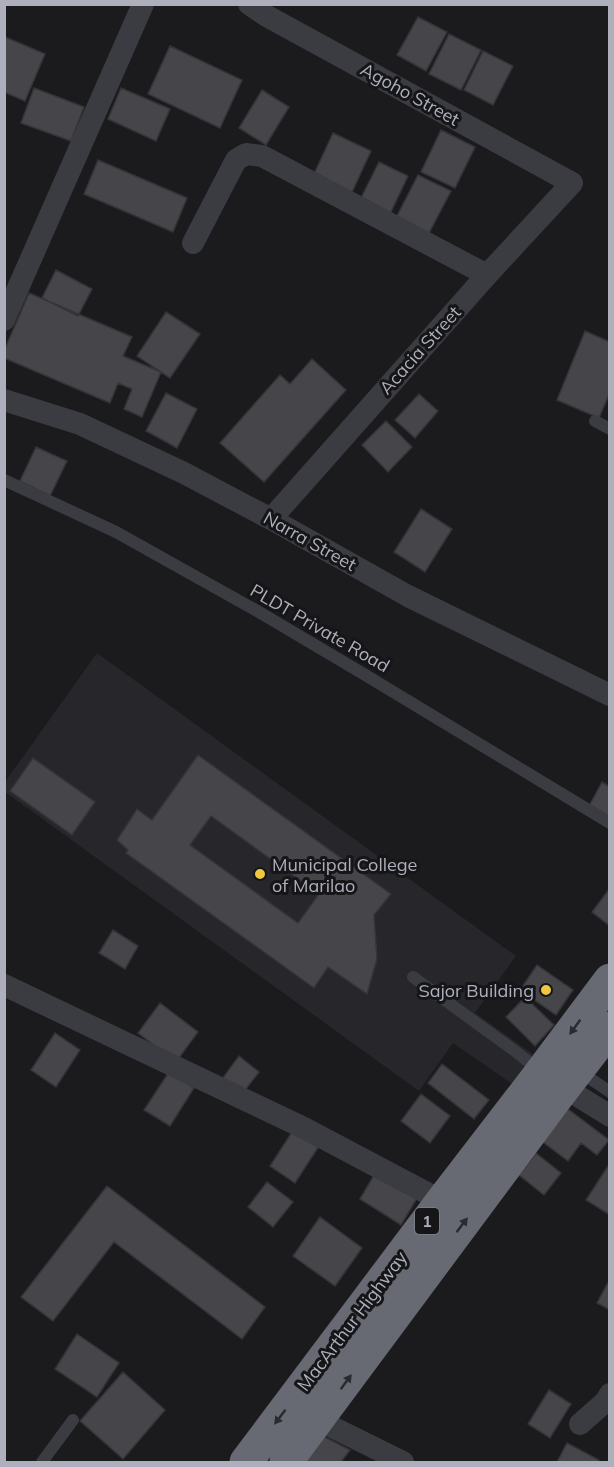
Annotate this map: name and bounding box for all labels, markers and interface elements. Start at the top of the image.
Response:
street label: Agoho Street [357,57,463,131]
street label: Acacia Street [374,301,466,399]
street label: Narra Street [260,506,360,576]
street label: PLDT Private Road [246,579,394,677]
place label: Municipal College of Marilao [272,853,417,897]
marker: Municipal College of Marilao [253,867,267,881]
place label: Sajor Building [419,979,534,1002]
marker: Sajor Building [539,983,553,997]
one-way arrow [569,1018,581,1034]
road number: 1 [415,1208,439,1234]
one-way arrow [456,1218,468,1234]
street label: MacArthur Highway [292,1246,412,1395]
one-way arrow [340,1375,352,1391]
one-way arrow [274,1409,287,1425]

